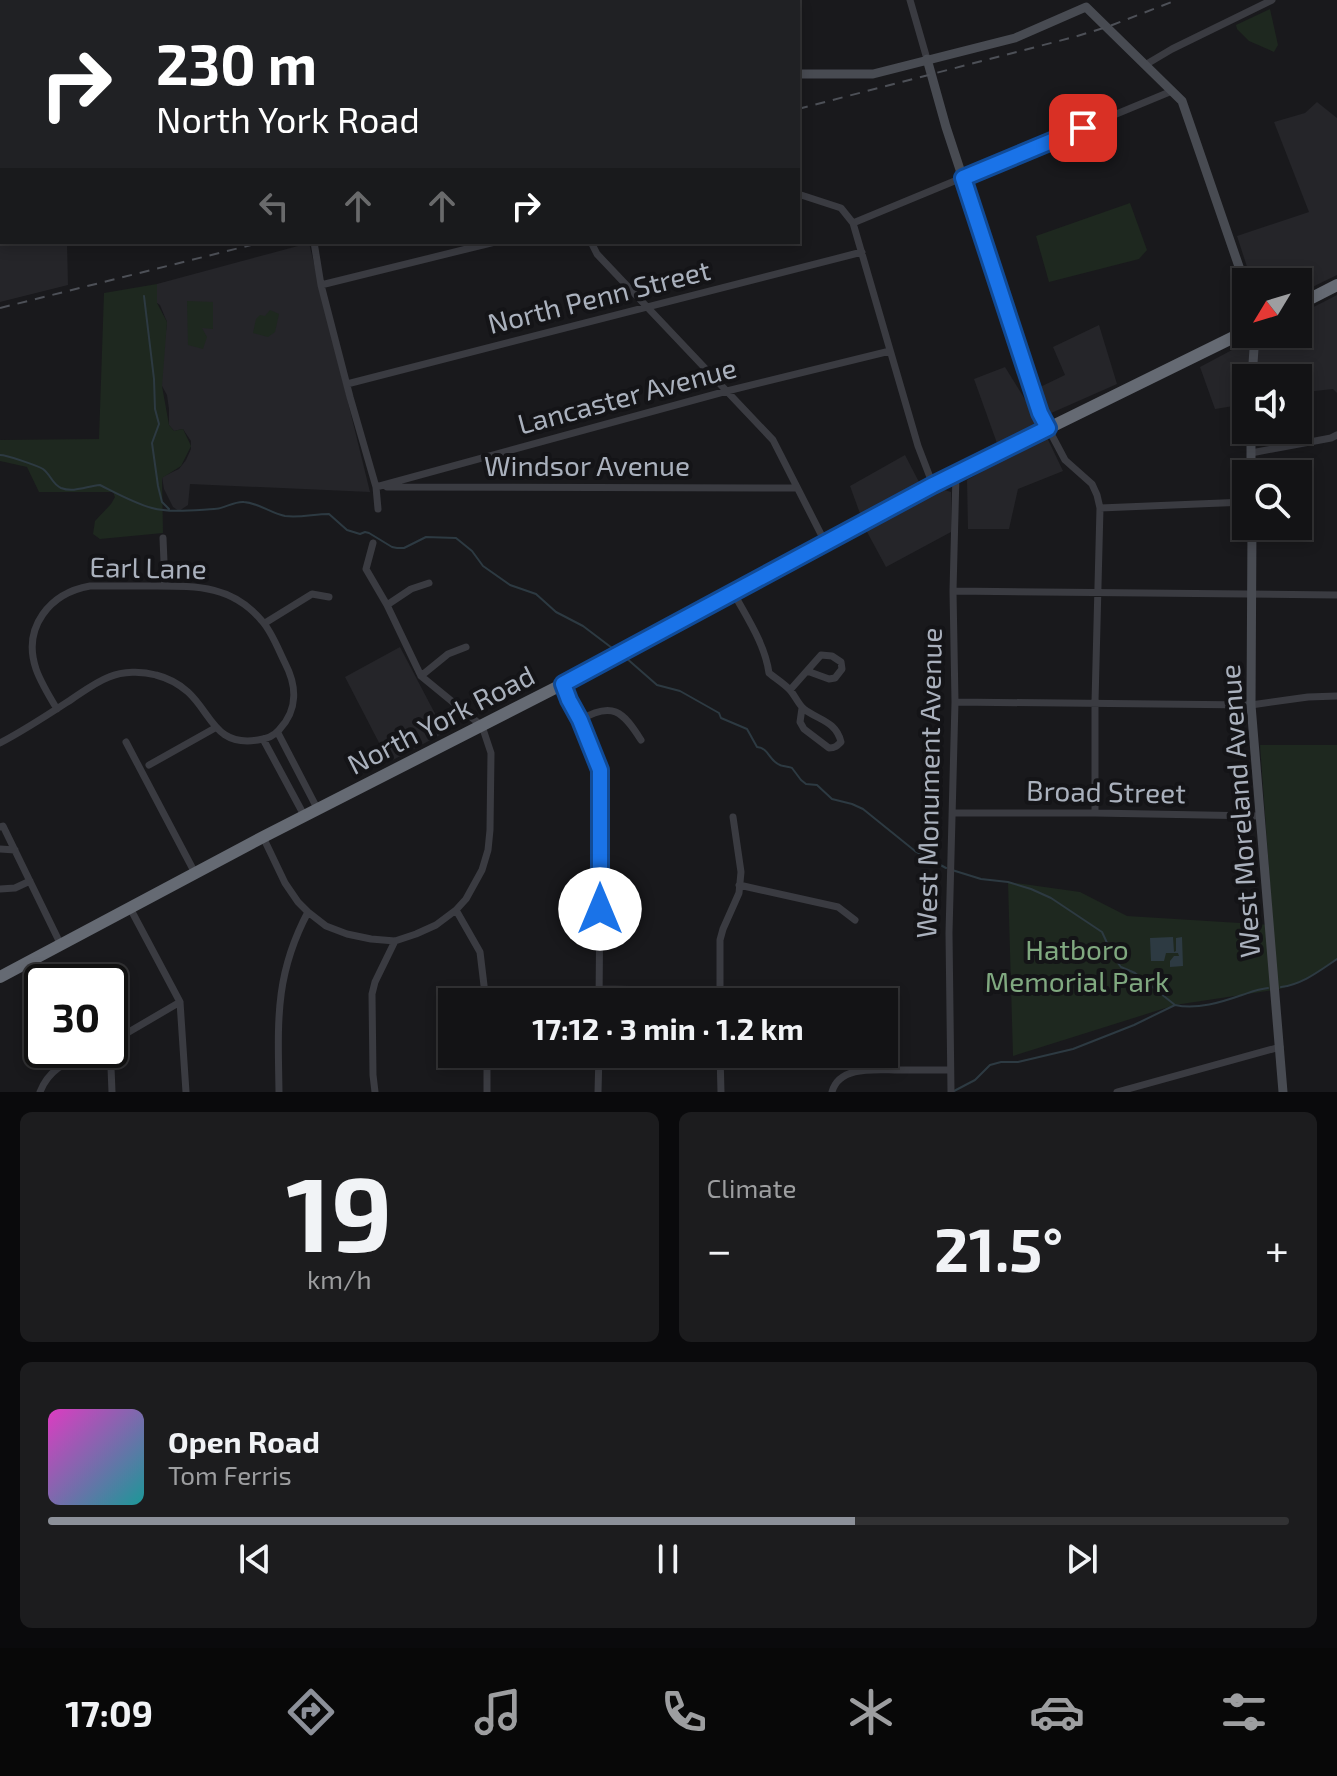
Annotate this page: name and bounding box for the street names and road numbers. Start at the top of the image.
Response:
street label: North Penn Street [484,252,714,340]
street label: Lancaster Avenue [514,349,740,441]
street label: Windsor Avenue [484,448,690,482]
street label: Earl Lane [89,549,207,585]
street label: West Monument Avenue [908,627,948,939]
street label: North York Road [341,657,540,781]
street label: West Moreland Avenue [1212,663,1266,959]
street label: Broad Street [1026,773,1186,809]

